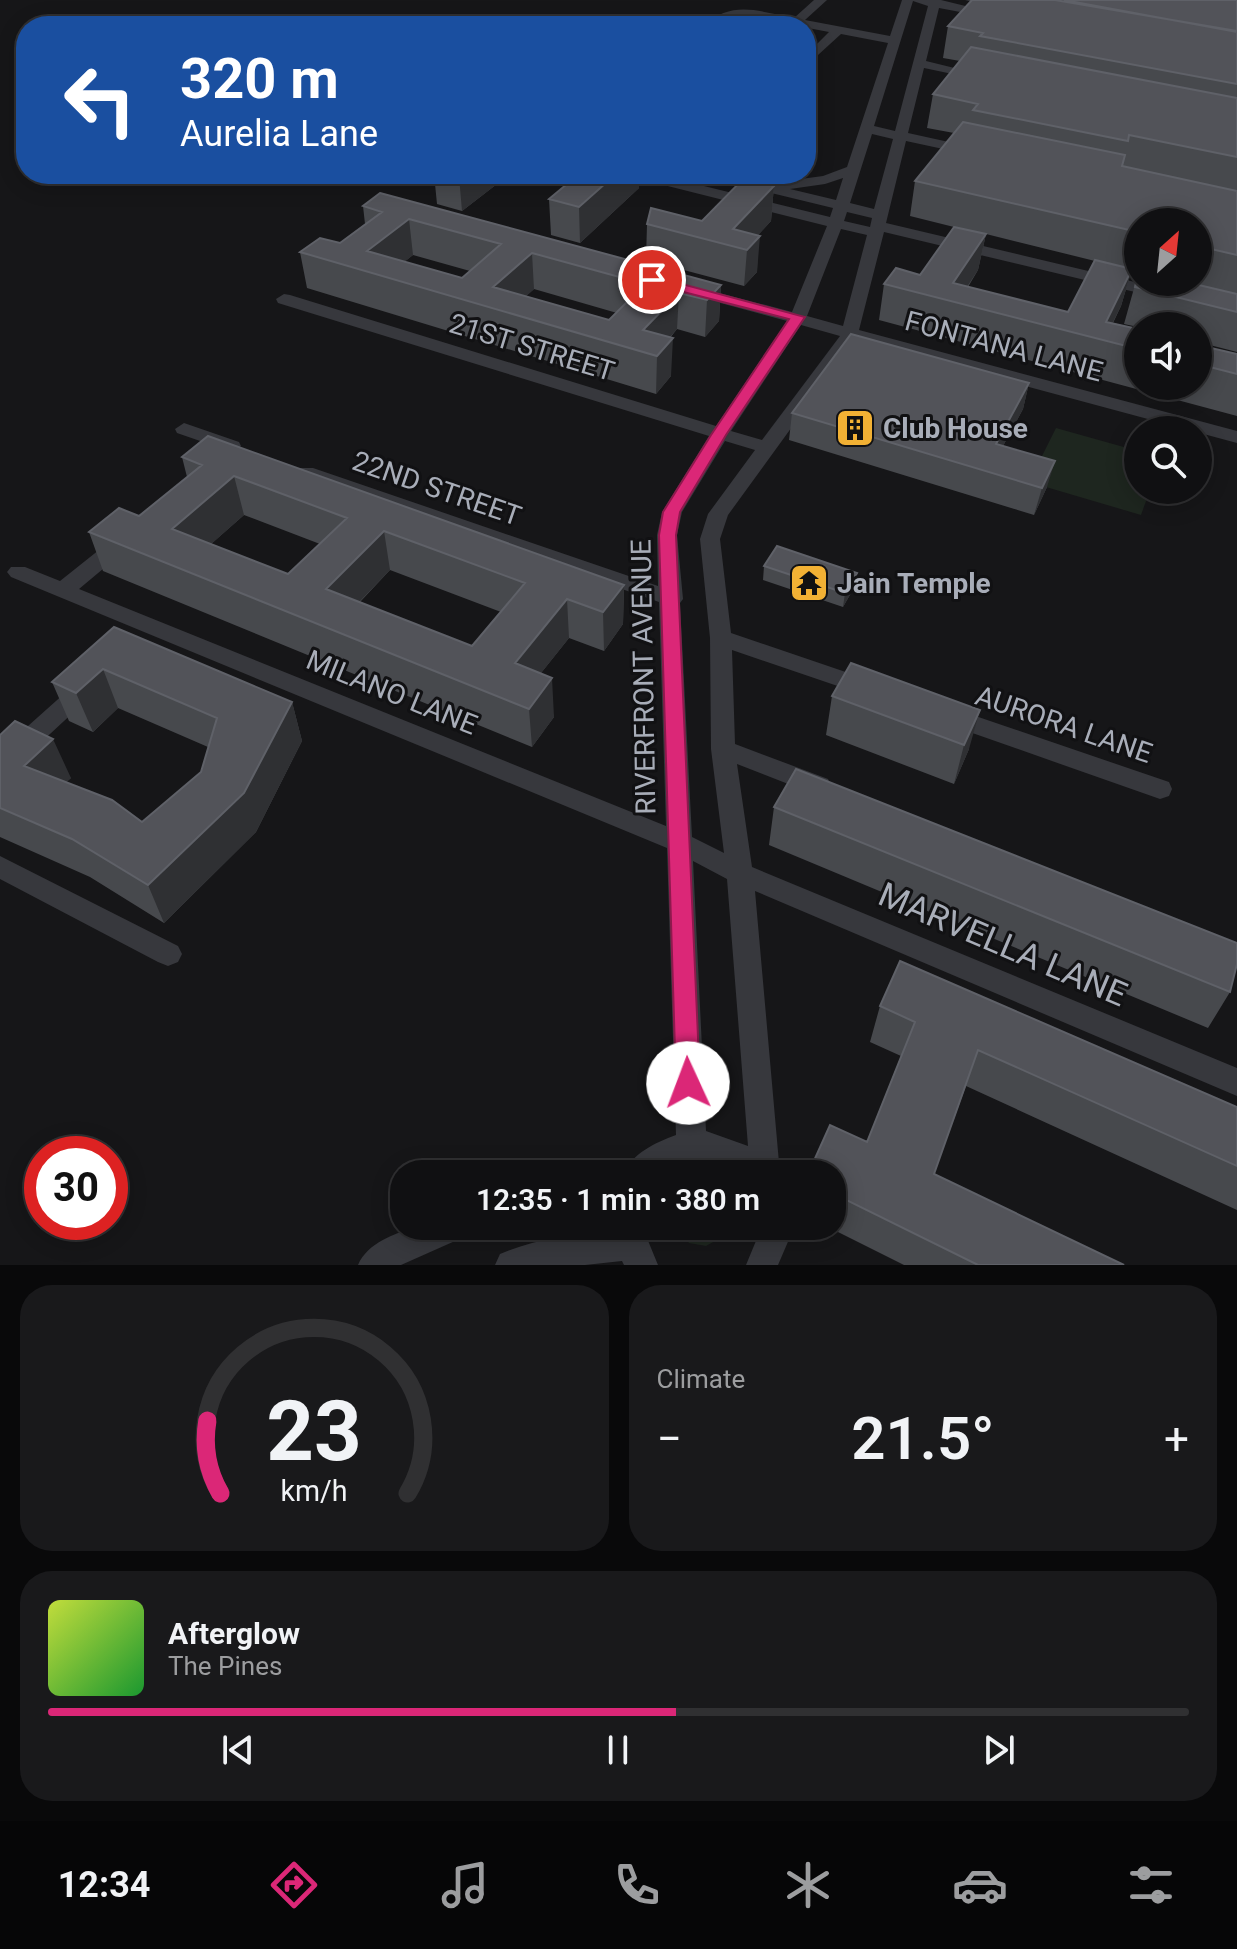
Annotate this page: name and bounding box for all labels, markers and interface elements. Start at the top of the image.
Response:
text: 320 m [180,46,339,112]
icon: left [48,48,152,152]
text: Aurelia Lane [180,113,378,155]
north arrow [1124,208,1212,296]
map controls [1124,208,1212,504]
pin [618,246,686,314]
icon: arrive [630,258,674,302]
street label: FONTANA LANE [901,304,1106,389]
street label: 21ST STREET [445,307,619,388]
button: sound [1124,312,1212,400]
building icon: Club House [834,407,876,449]
place label: Club House [883,412,1028,445]
button: search [1124,416,1212,504]
street label: 22ND STREET [348,444,526,533]
street label: RIVERFRONT AVENUE [625,539,662,815]
temple icon: Jain Temple [788,562,830,604]
place label: Jain Temple [837,567,991,600]
street label: MILANO LANE [302,643,482,742]
street label: AURORA LANE [971,679,1157,770]
street label: MARVELLA LANE [873,874,1133,1014]
position arrow [646,1041,730,1125]
speed limit sign: 30 [24,1136,128,1240]
text: 12:35 · 1 min · 380 m [476,1182,760,1217]
text: Climate [657,1364,745,1394]
text: 23 [267,1383,362,1480]
text: 21.5° [851,1403,994,1474]
text: − [657,1413,682,1465]
text: + [1164,1413,1189,1465]
text: km/h [281,1474,348,1508]
text: Afterglow [168,1616,300,1651]
text: The Pines [168,1651,282,1681]
icon: previous [216,1728,260,1772]
icon: pause [596,1728,640,1772]
icon: next [977,1728,1021,1772]
icon: directions [266,1857,322,1913]
icon: music [437,1857,493,1913]
icon: phone [609,1857,665,1913]
icon: climate [780,1857,836,1913]
icon: car [952,1857,1008,1913]
icon: filters [1123,1857,1179,1913]
text: 12:34 [58,1864,150,1906]

